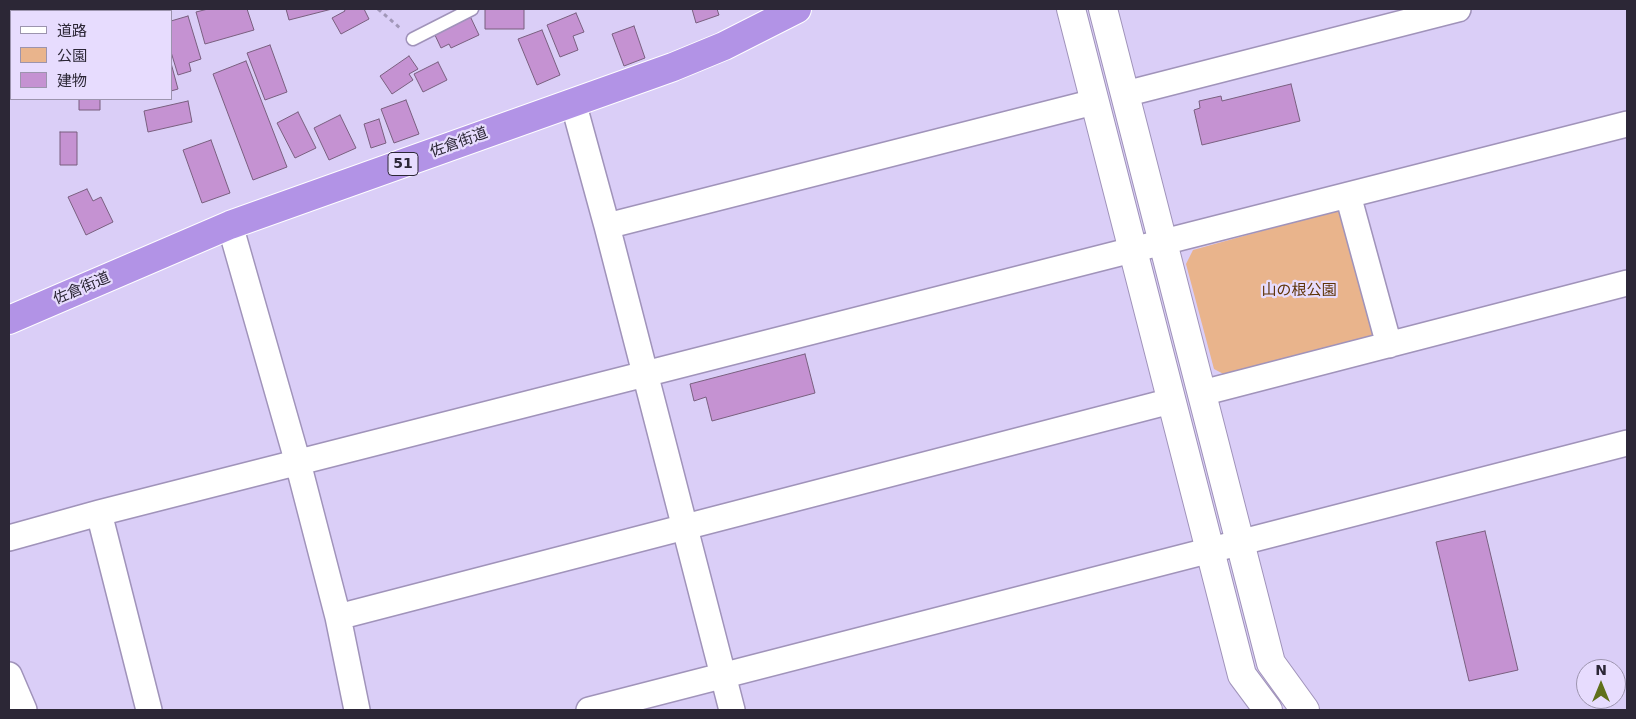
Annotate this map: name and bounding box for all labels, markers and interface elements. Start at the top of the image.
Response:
legend [10,10,172,100]
text: 道路 [57,22,87,40]
text: 公園 [57,47,87,65]
text: 建物 [57,72,87,90]
street label: 佐倉街道 [428,124,490,162]
road number: 51 [388,152,418,175]
street label: 佐倉街道 [51,269,113,309]
park label: 山の根公園 [1262,282,1336,300]
north arrow [1576,659,1626,709]
text: N [1595,662,1607,678]

